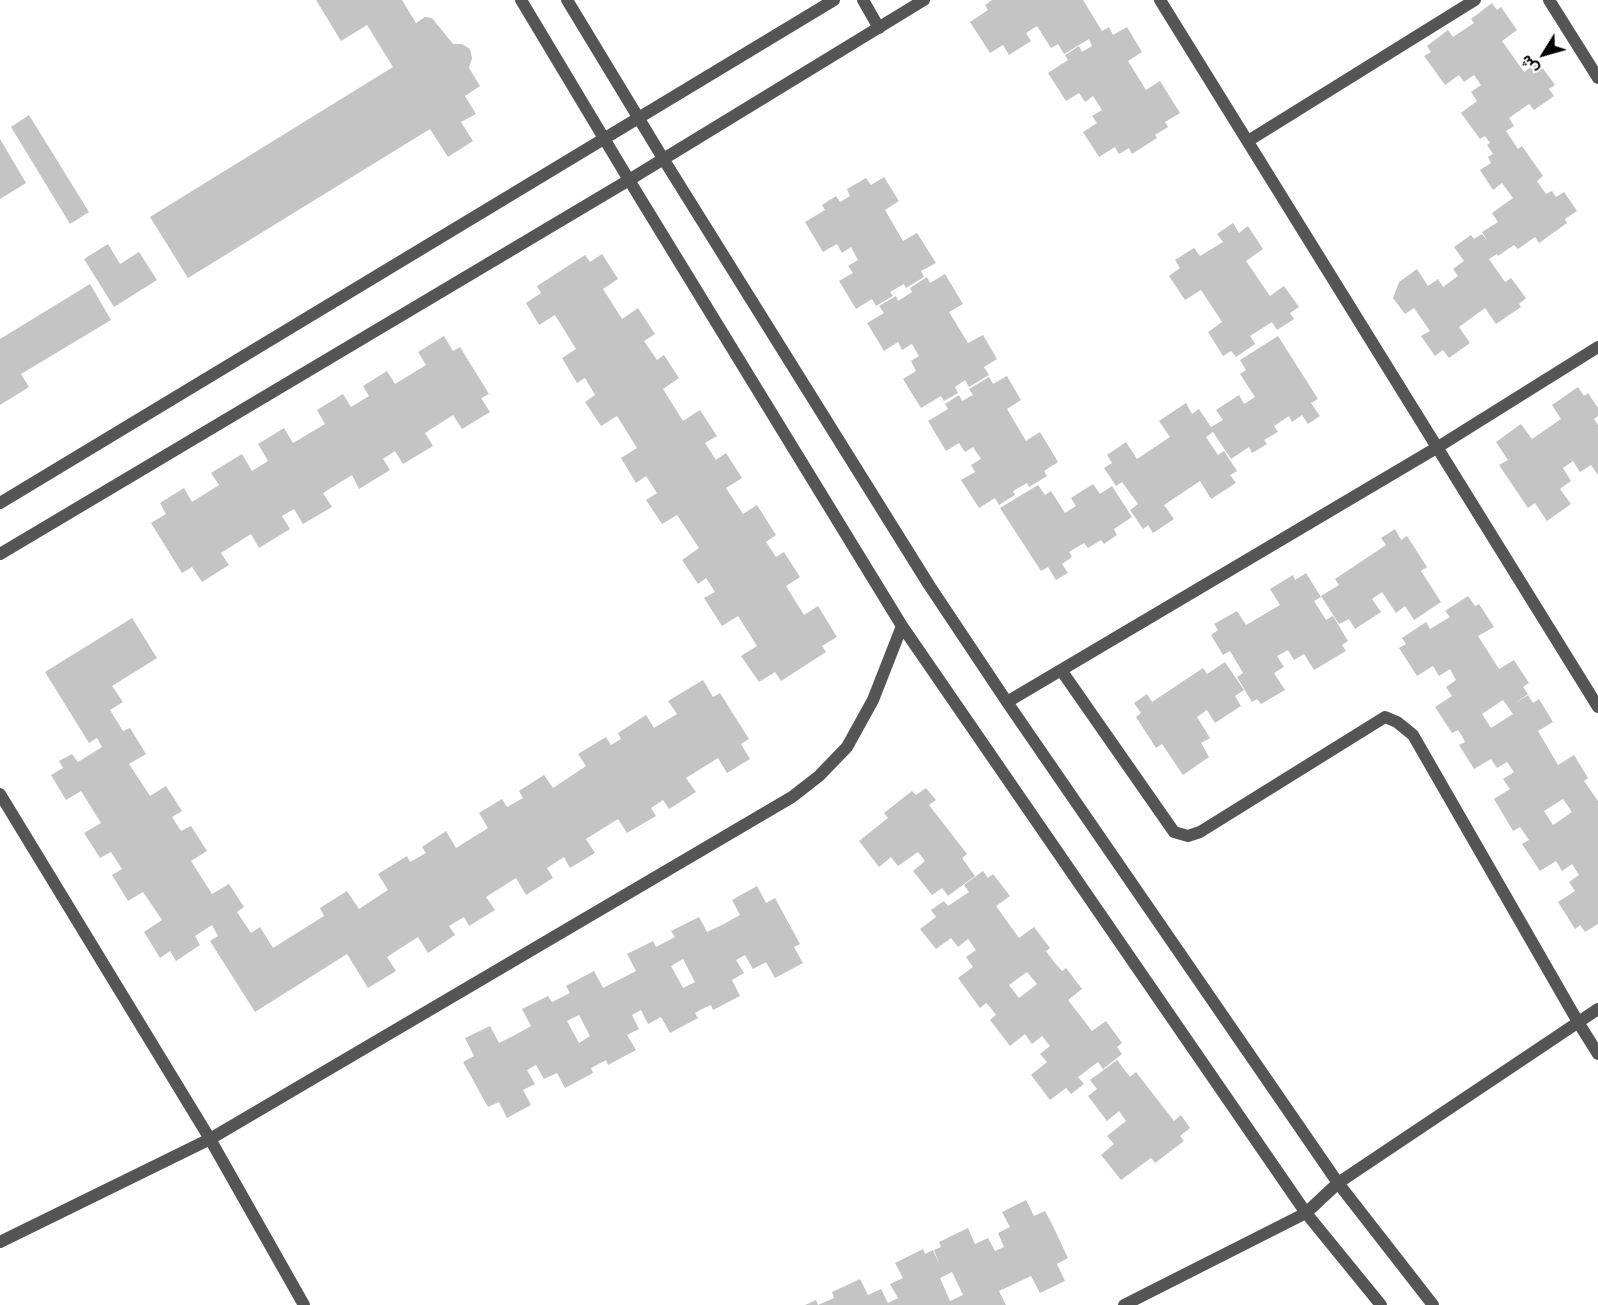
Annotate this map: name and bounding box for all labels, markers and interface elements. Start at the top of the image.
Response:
north arrow [1514,24,1574,84]
text: ش [1516,52,1543,79]

